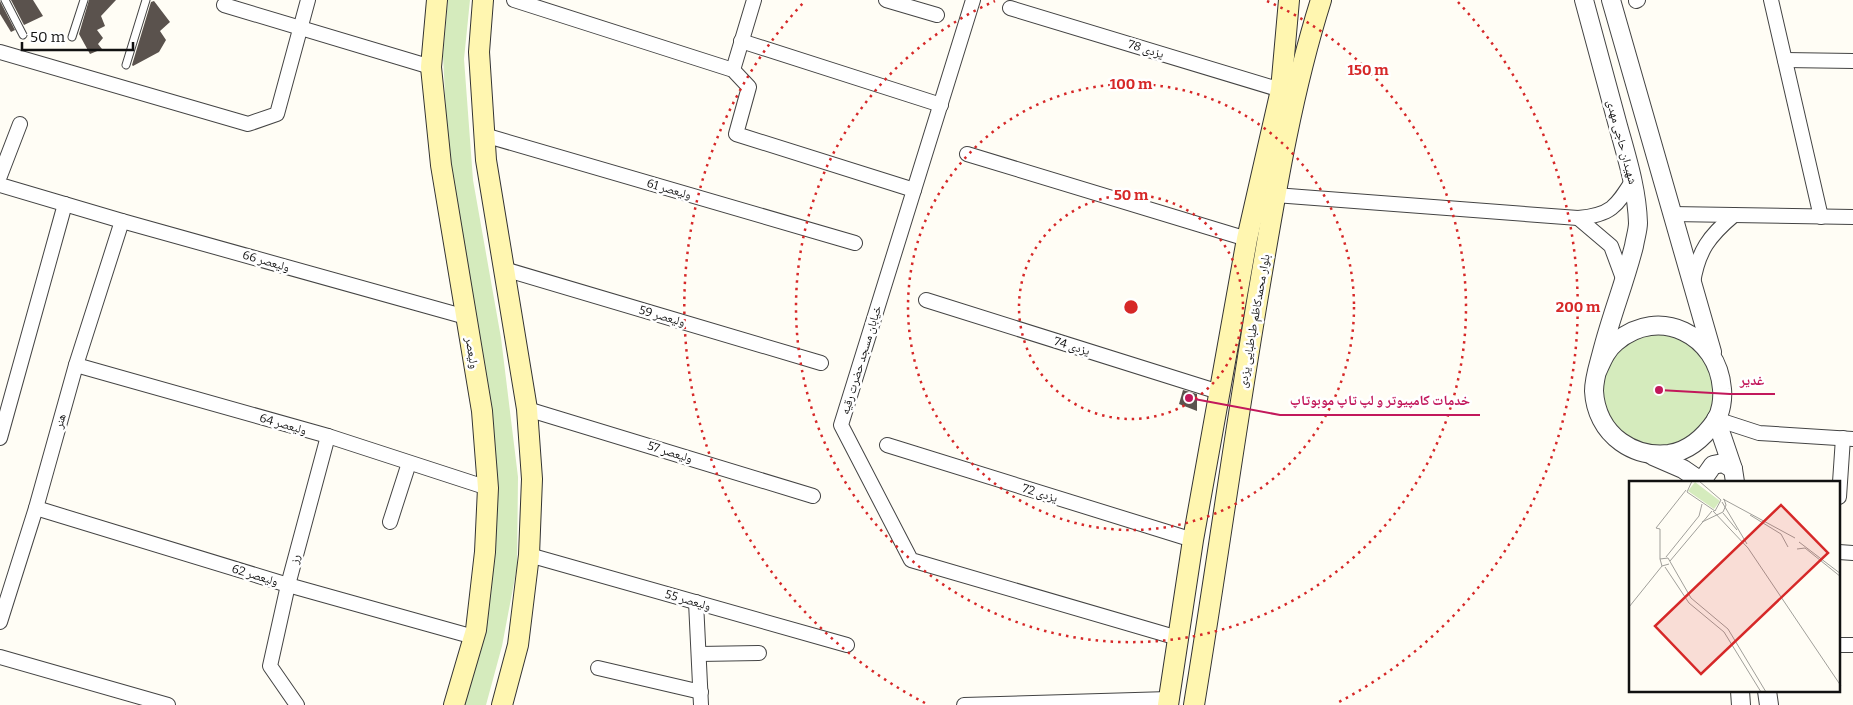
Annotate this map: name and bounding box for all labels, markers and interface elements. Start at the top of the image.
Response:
scale bar [22,20,134,52]
text: 50 m [30,28,66,46]
street label: یزدی 78 [1126,37,1166,61]
text: 150 m [1347,61,1389,79]
text: 100 m [1110,75,1153,93]
street label: شهیدان حاجی مهدی [1604,98,1640,186]
street label: ولیعصر 61 [645,176,693,202]
text: 50 m [1114,186,1149,204]
street label: ولیعصر 66 [241,248,291,275]
street label: بلوار محمدکاظم طباطبایی یزدی [1235,253,1274,389]
centre of rings [1122,298,1140,316]
text: 200 m [1556,298,1601,316]
street label: ولیعصر 59 [637,303,687,329]
street label: خیابان مسجد حضرت رقیه [838,303,885,416]
street label: یزدی 74 [1052,334,1092,358]
street label: ولیعصر [462,335,481,370]
callout: غدیر [1730,365,1775,394]
text: غدیر [1739,372,1764,389]
callout: خدمات کامپیوتر و لپ تاپ موبوتاپ [1280,386,1480,415]
text: خدمات کامپیوتر و لپ تاپ موبوتاپ [1290,392,1470,409]
street label: ولیعصر 64 [258,411,308,438]
street label: هنر [51,412,69,431]
street label: ولیعصر 57 [646,439,694,466]
street label: یزدی 72 [1021,481,1060,505]
inset map [1629,481,1840,692]
street label: رز [287,552,303,566]
street label: ولیعصر 62 [230,561,280,589]
street label: ولیعصر 55 [663,587,712,613]

